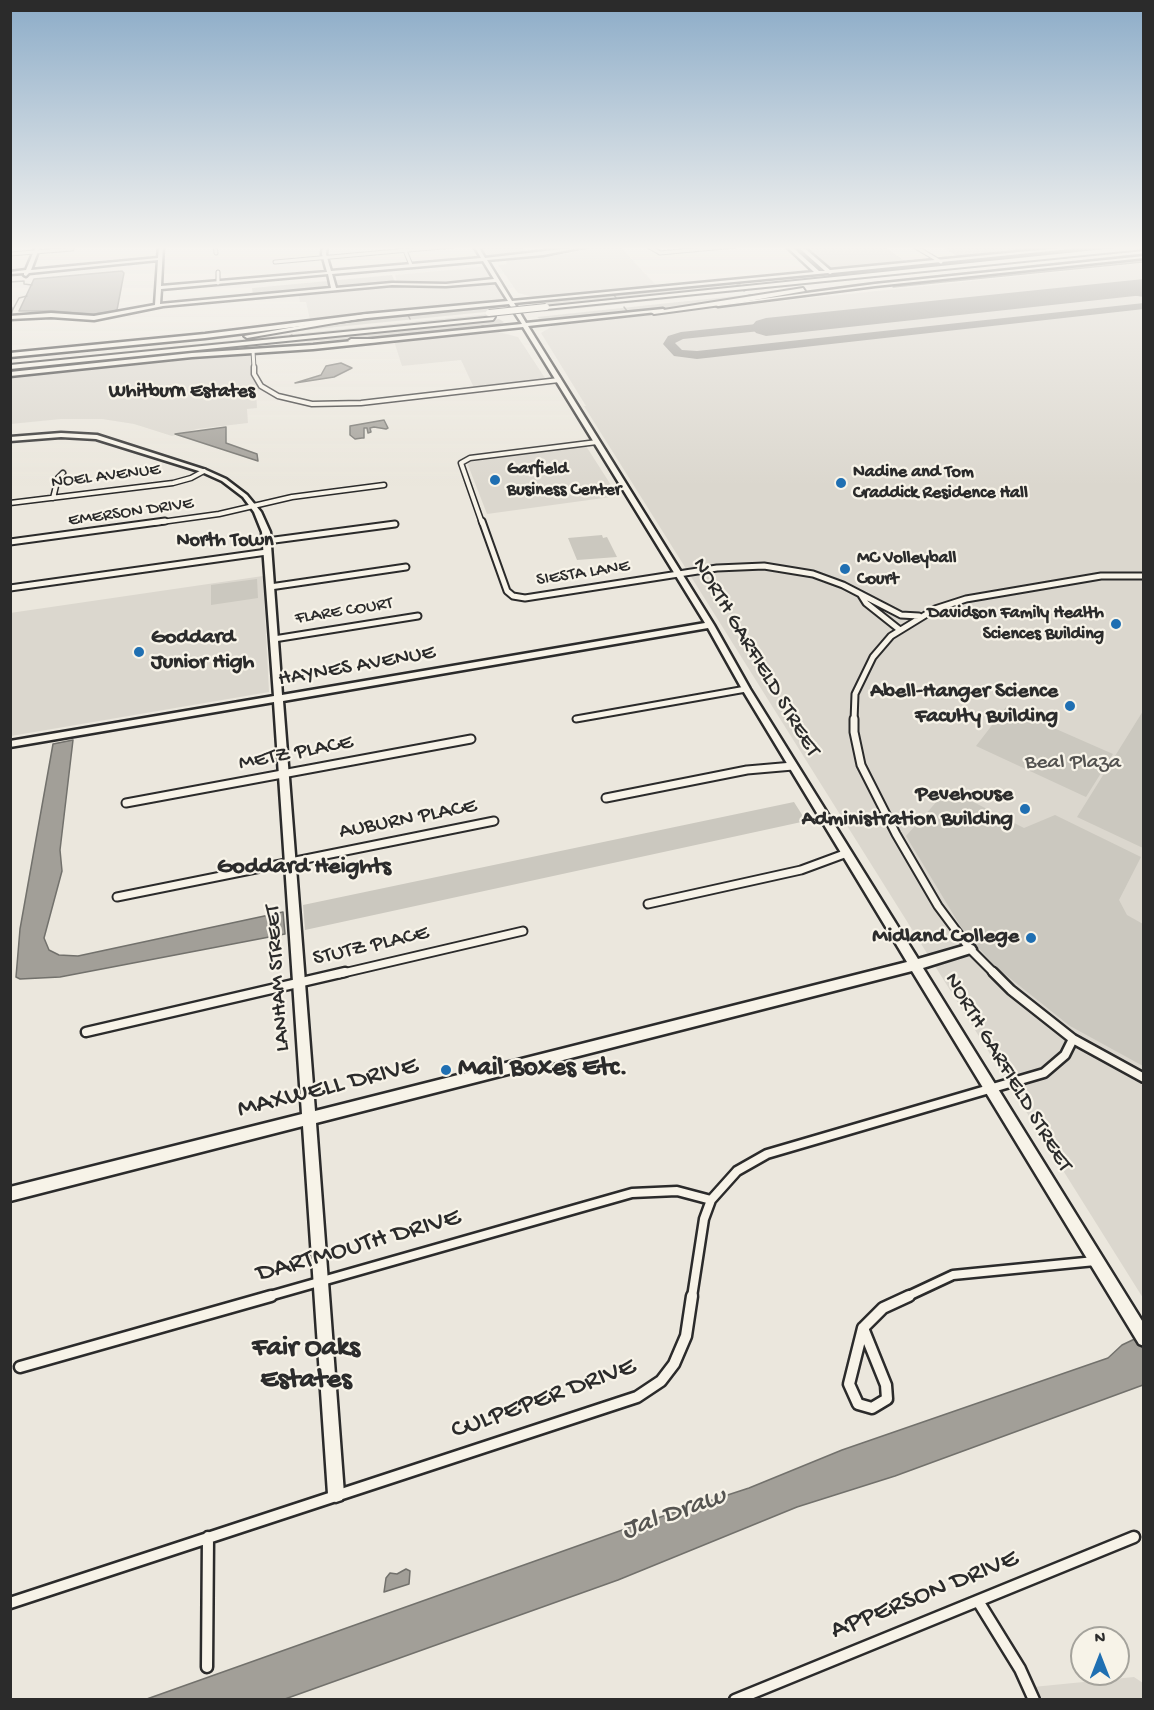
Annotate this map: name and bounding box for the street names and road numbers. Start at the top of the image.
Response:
street label: NOEL AVENUE [50,460,162,494]
street label: EMERSON DRIVE [67,494,195,532]
street label: NORTH GARFIELD STREET [685,554,825,762]
street label: SIESTA LANE [535,556,631,592]
street label: FLARE COURT [294,594,394,630]
street label: HAYNES AVENUE [276,640,438,694]
street label: METZ PLACE [237,730,355,778]
street label: AUBURN PLACE [337,794,479,846]
street label: LANHAM STREET [261,904,297,1052]
street label: STUTZ PLACE [311,921,431,973]
street label: NORTH GARFIELD STREET [937,969,1077,1177]
street label: MAXWELL DRIVE [234,1051,422,1127]
street label: DARTMOUTH DRIVE [253,1202,465,1292]
street label: CULPEPER DRIVE [447,1352,641,1448]
street label: APPERSON DRIVE [826,1544,1024,1648]

